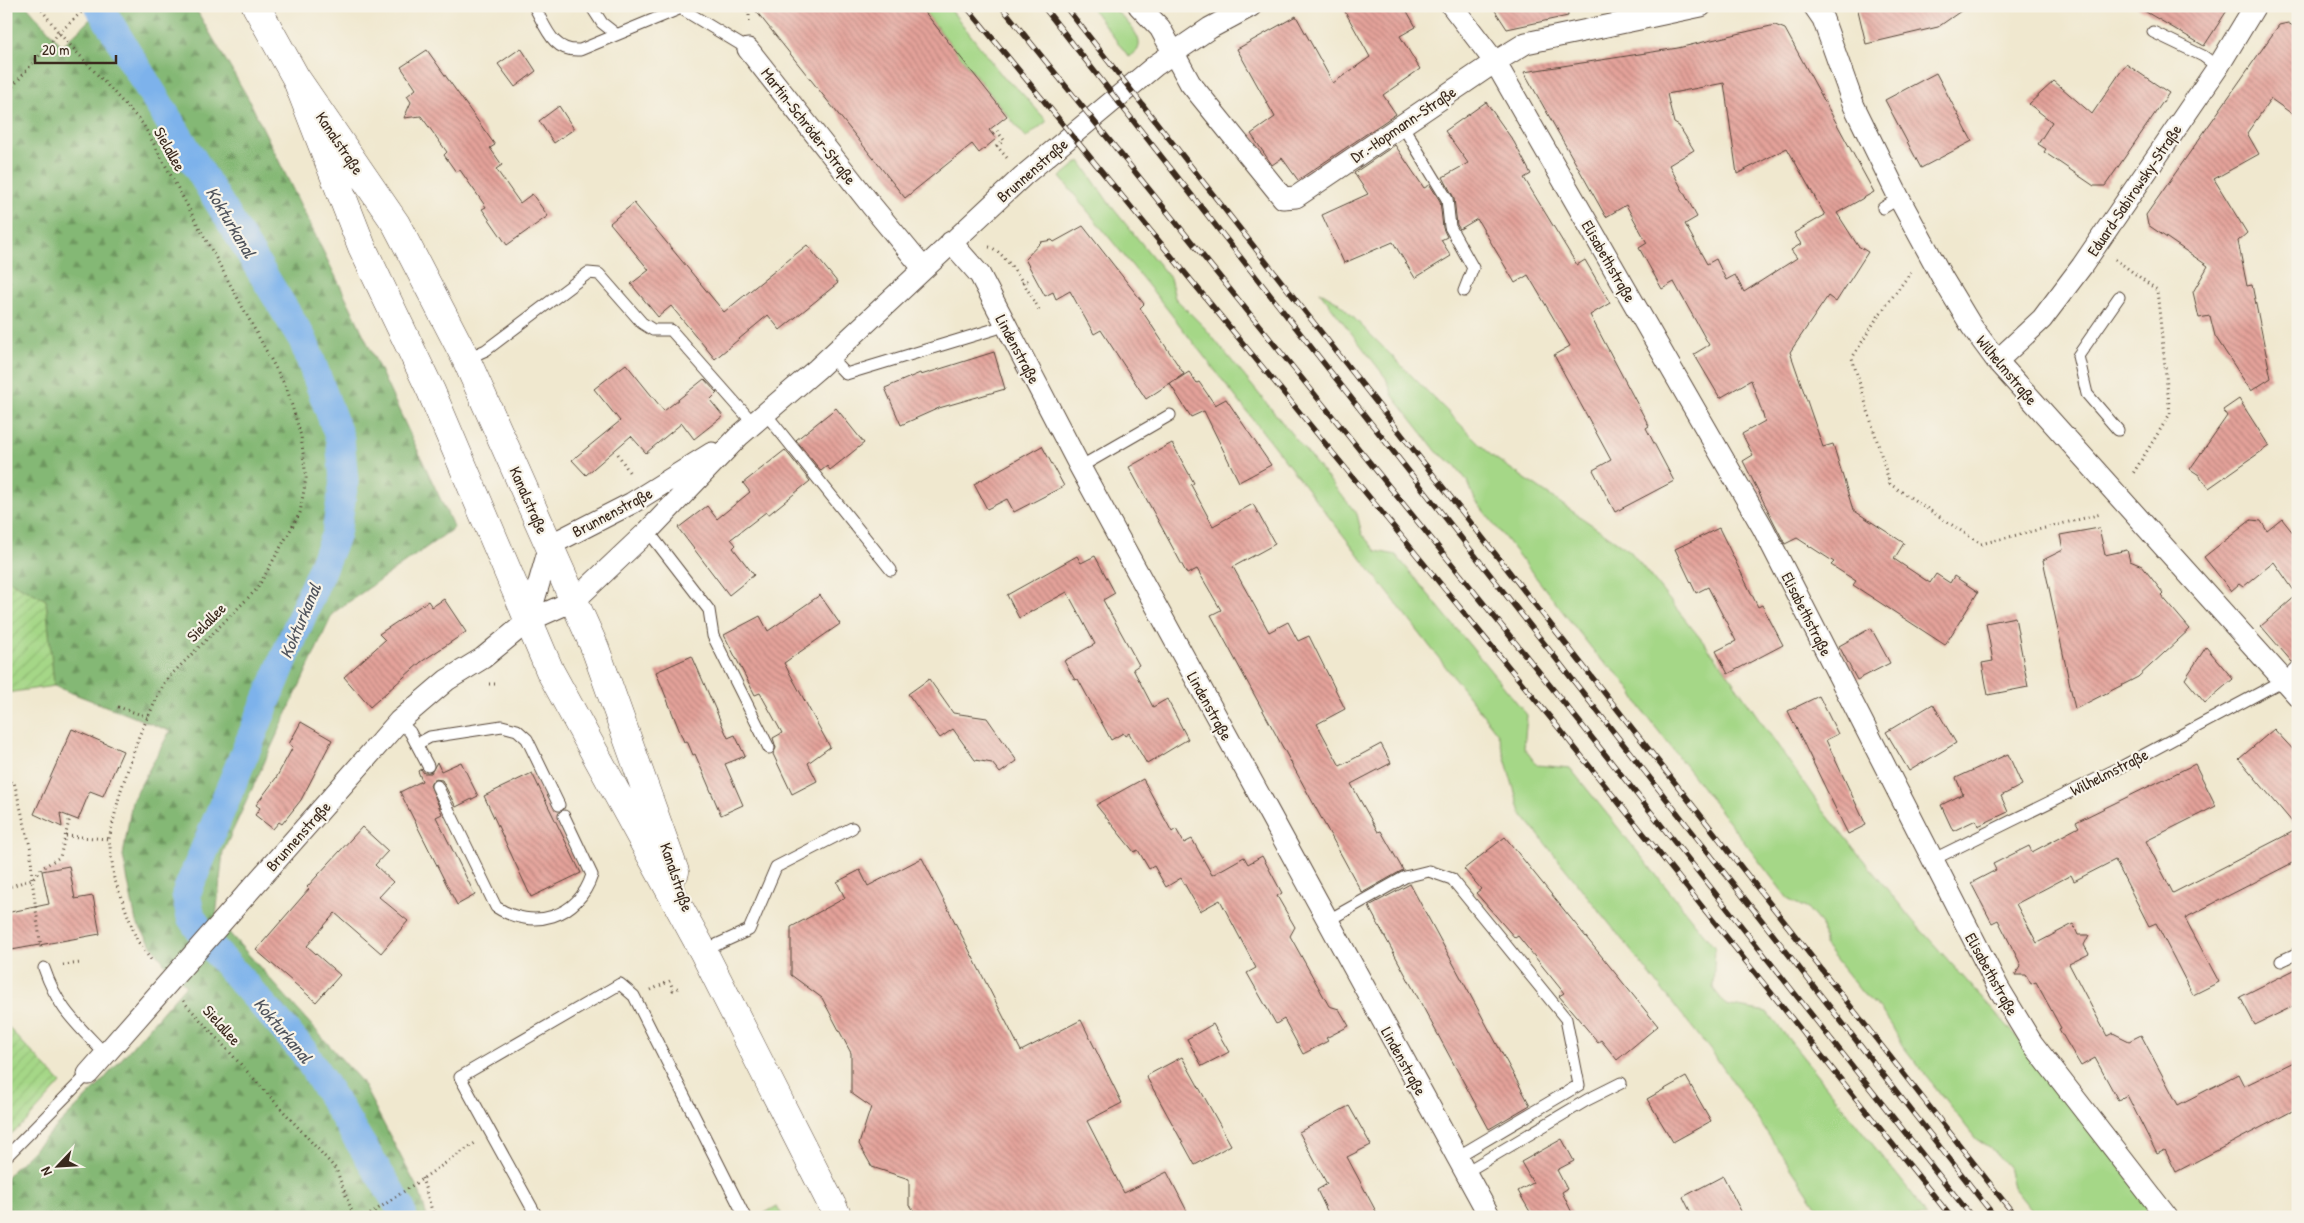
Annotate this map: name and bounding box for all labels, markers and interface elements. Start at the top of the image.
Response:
scale bar [35,32,116,64]
text: 20 m [42,39,69,60]
street label: Martin-Schröder-Straße [756,63,862,190]
street label: Dr.-Hopmann-Straße [1346,80,1461,167]
street label: Kanalstraße [311,107,369,179]
street label: Eduard-Sabirowsky-Straße [2082,119,2187,260]
street label: Sielallee [149,123,191,176]
street label: Brunnenstraße [992,133,1073,207]
water label: Kokturkanal [200,182,263,263]
street label: Elisabethstraße [1577,216,1642,307]
street label: Lindenstraße [991,310,1046,388]
street label: Wilhelmstraße [1971,330,2043,410]
street label: Kanalstraße [504,463,554,538]
street label: Brunnenstraße [568,481,656,542]
street label: Elisabethstraße [1776,568,1838,660]
water label: Kokturkanal [273,579,327,662]
street label: Sielallee [181,597,231,647]
street label: Lindenstraße [1182,668,1238,745]
street label: Wilhelmstraße [2066,743,2152,801]
street label: Brunnenstraße [260,796,336,876]
street label: Kanalstraße [655,840,699,915]
street label: Elisabethstraße [1960,929,2024,1020]
water label: Kokturkanal [248,992,319,1069]
street label: Sielallee [198,1000,246,1050]
street label: Lindenstraße [1376,1023,1432,1100]
north arrow [32,1140,82,1190]
text: N [35,1164,56,1179]

